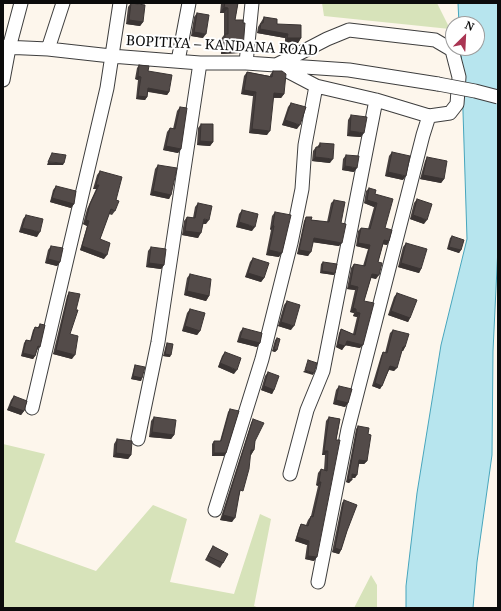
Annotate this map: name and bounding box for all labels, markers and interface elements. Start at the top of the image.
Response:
north arrow [445,16,485,56]
text: N [463,17,477,34]
street label: BOPITIYA – KANDANA ROAD [126,33,318,59]

